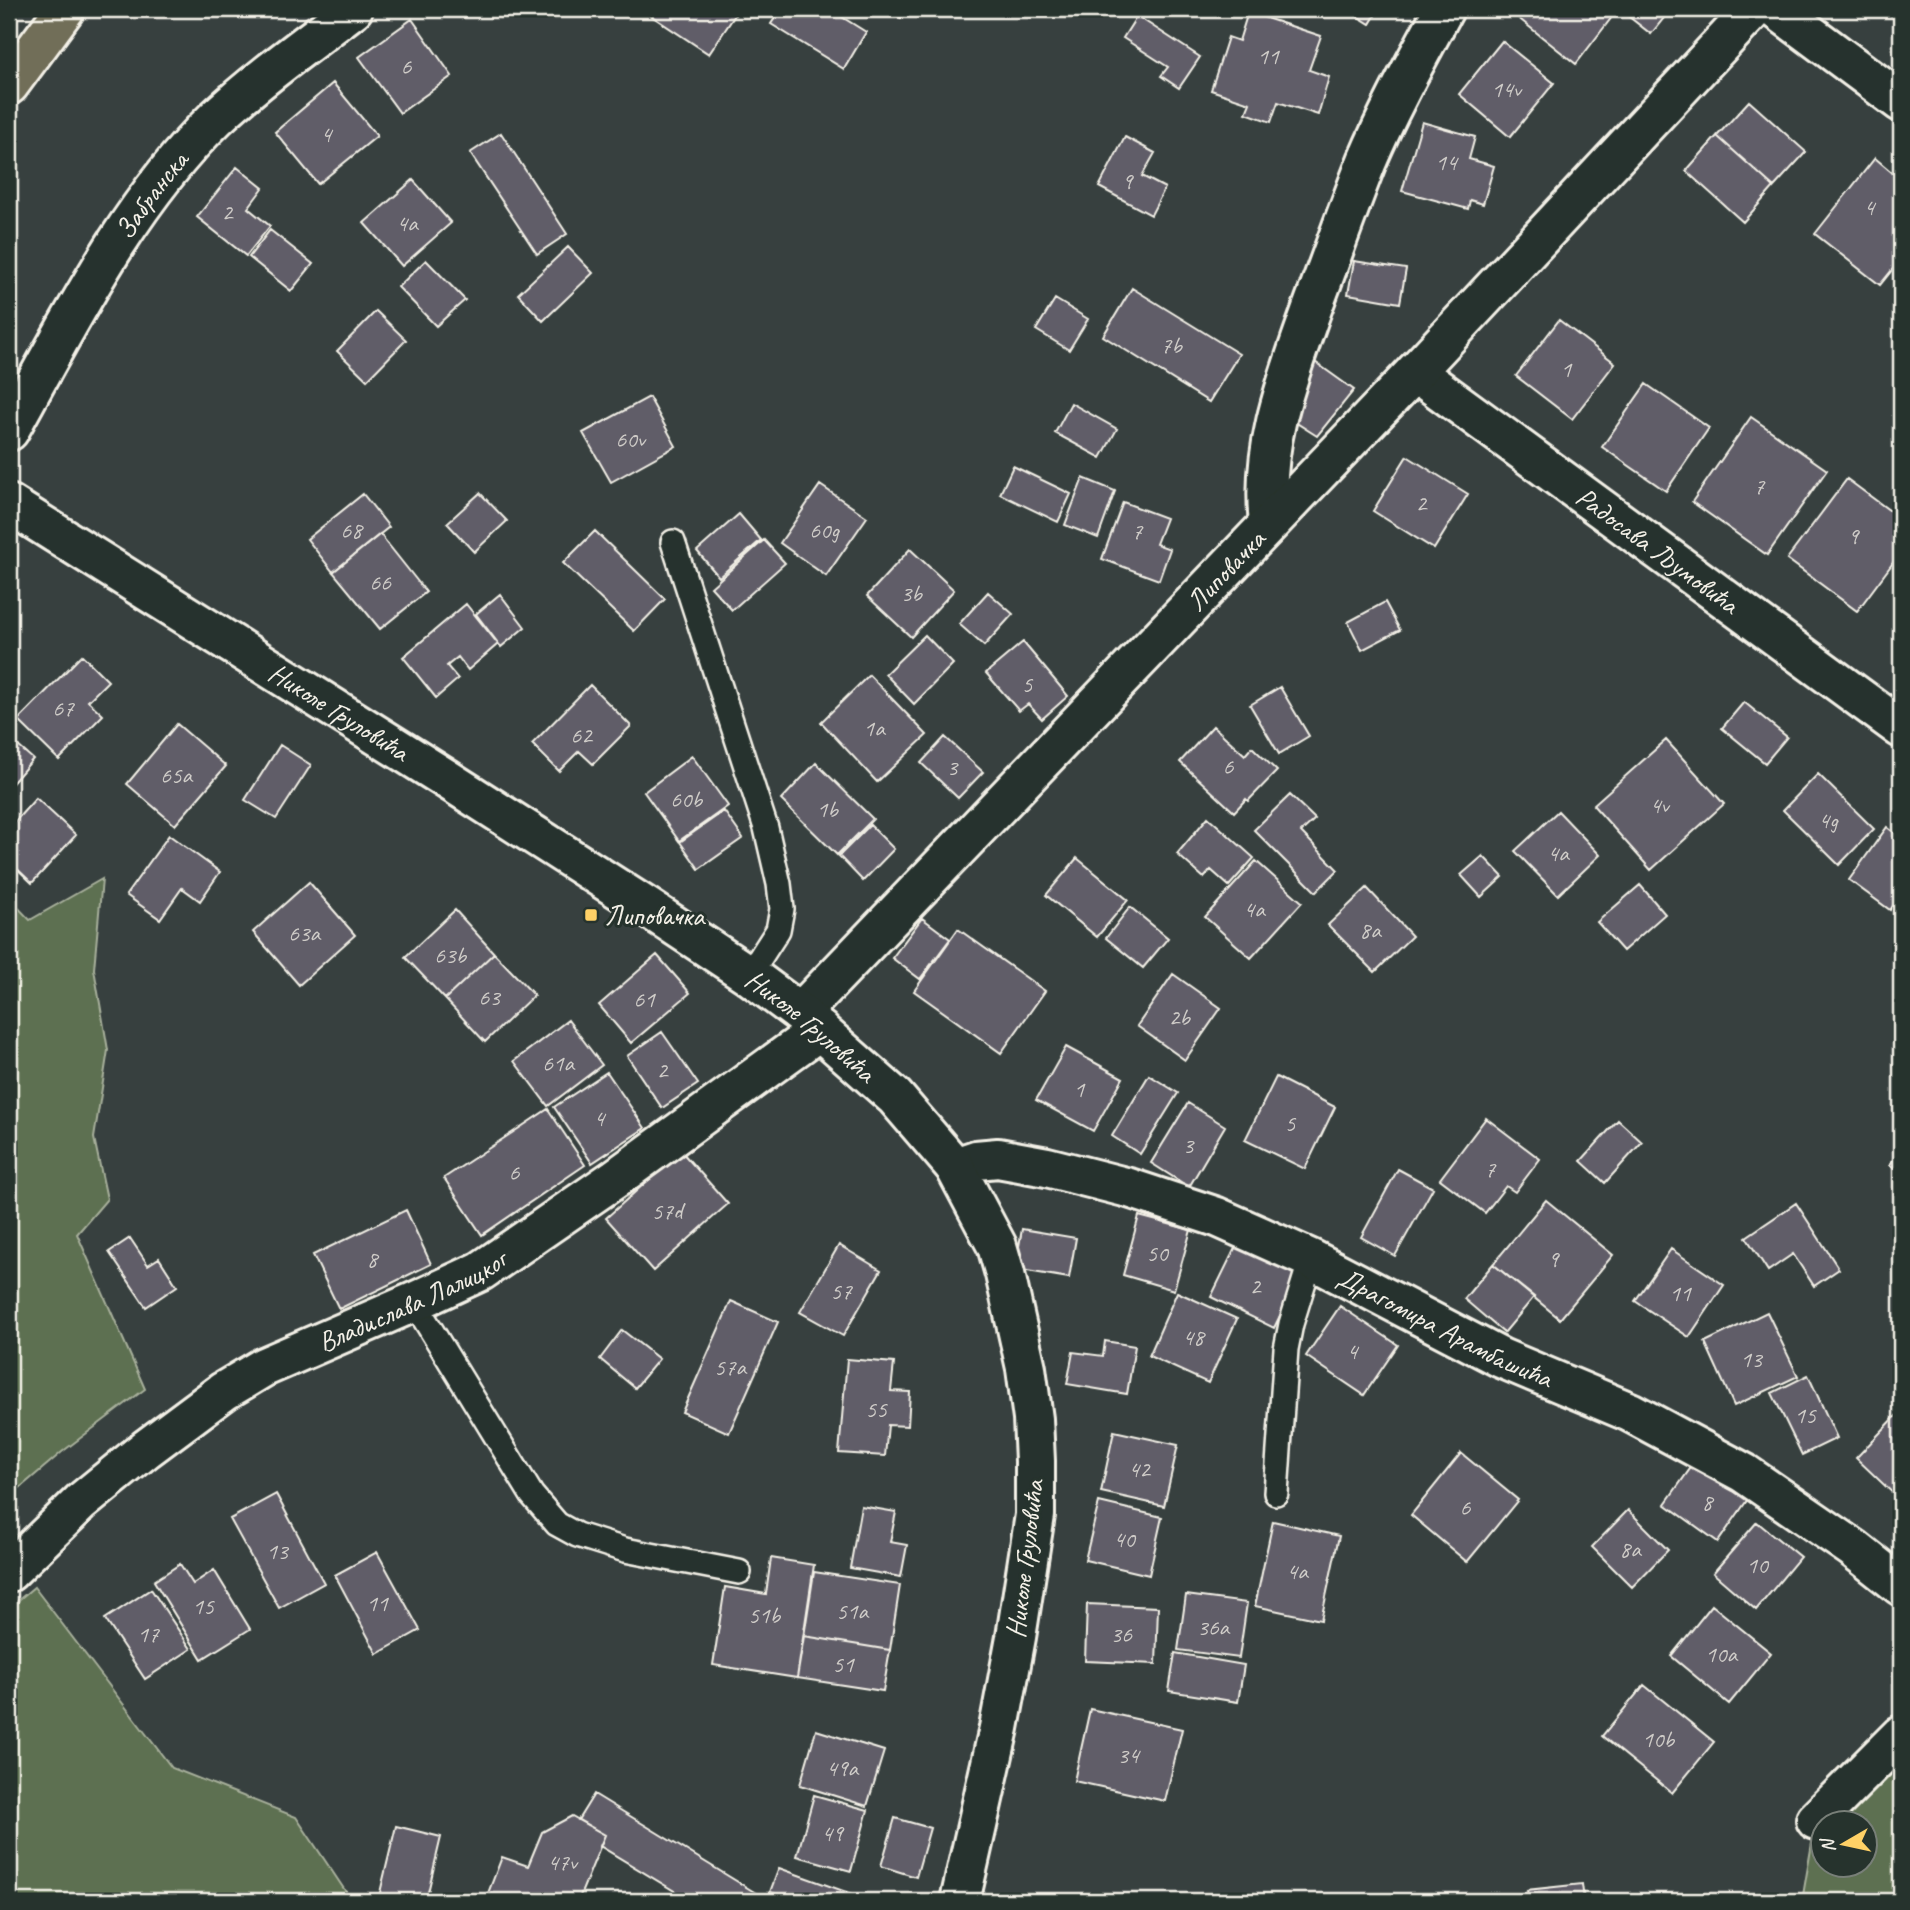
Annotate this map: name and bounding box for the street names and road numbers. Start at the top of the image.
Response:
street label: Забранска [107,142,197,246]
street label: Радосава Љумовића [1569,479,1747,623]
street label: Липовачка [1178,521,1274,618]
street label: Николе Груловића [262,655,417,770]
street label: Николе Груловића [738,962,884,1091]
street label: Владислава Лалицког [313,1240,516,1360]
street label: Драгомира Арамбашића [1332,1259,1559,1396]
street label: Николе Груловића [997,1476,1052,1640]

